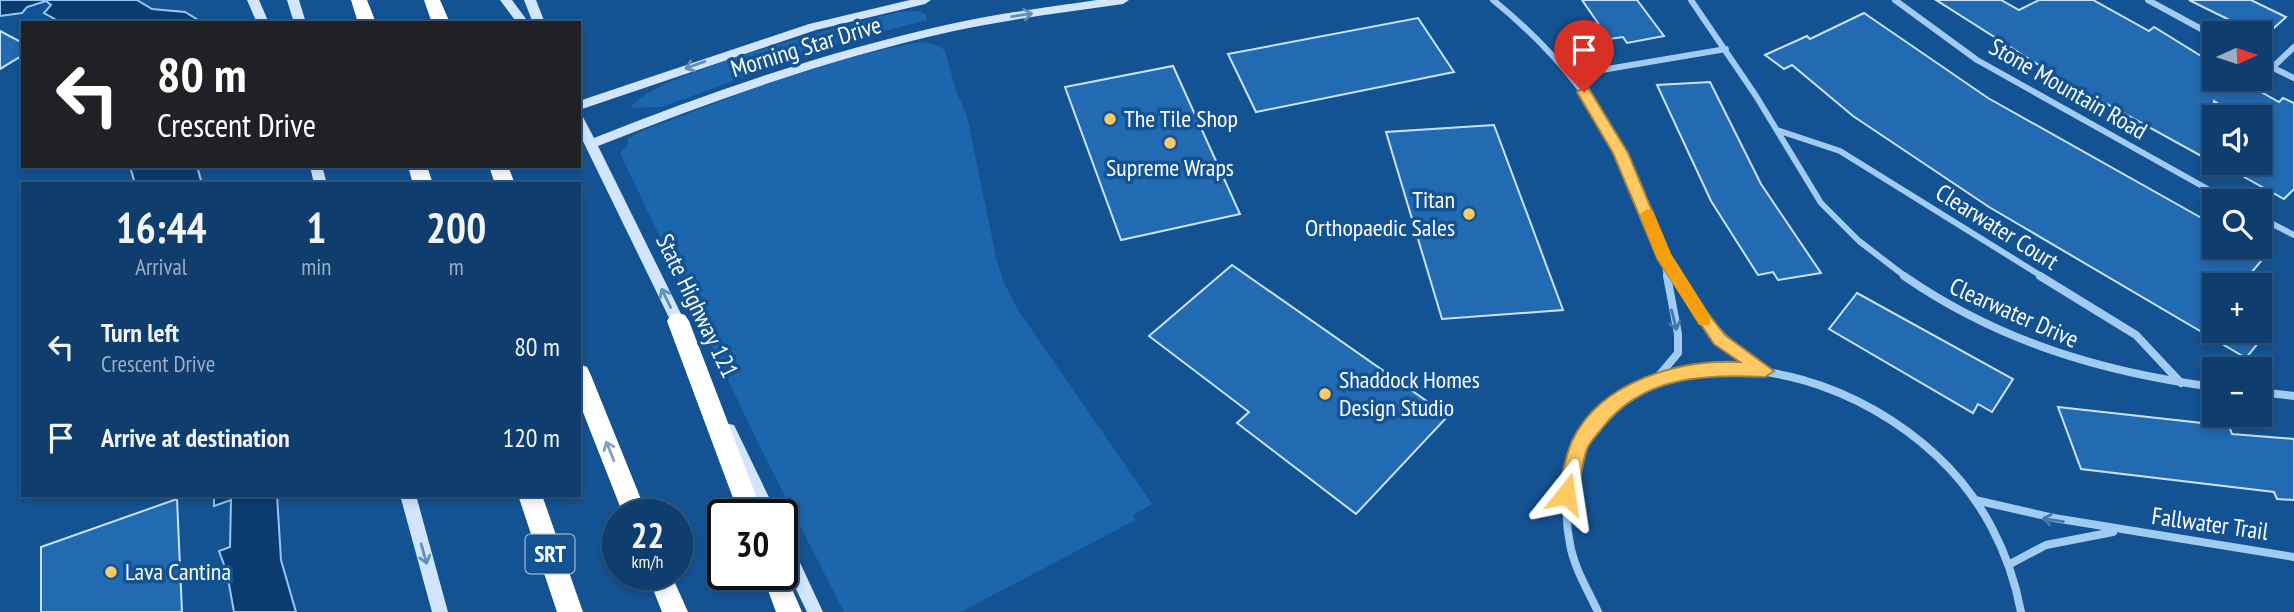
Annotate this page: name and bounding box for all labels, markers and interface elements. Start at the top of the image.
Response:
one-way arrow [1010,8,1033,21]
street label: Morning Star Drive [727,9,885,84]
pin [1554,20,1614,92]
north arrow [2202,21,2272,91]
map controls [2202,21,2272,427]
icon: arrive [1565,31,1603,69]
street label: Stone Mountain Road [1984,31,2153,146]
text: 80 m [157,42,246,106]
icon: left [42,49,133,140]
one-way arrow [684,60,706,73]
place label: The Tile Shop [1124,103,1238,134]
text: Crescent Drive [157,104,316,146]
button: sound [2202,105,2272,175]
marker: The Tile Shop [1102,111,1118,127]
marker: Supreme Wraps [1162,135,1178,151]
place label: Supreme Wraps [1106,152,1234,183]
street label: Clearwater Court [1930,177,2065,277]
place label: Titan Orthopaedic Sales [1305,184,1455,243]
button: search [2202,189,2272,259]
text: 16:44 [116,200,207,255]
text: 1 [306,200,326,255]
text: 200 [426,200,486,255]
marker: Titan Orthopaedic Sales [1461,206,1477,222]
street label: State Highway 121 [649,229,746,383]
text: Arrival [135,252,187,281]
text: min [301,252,331,281]
text: m [449,252,464,281]
street label: Clearwater Drive [1945,270,2084,355]
button: + [2202,273,2272,343]
one-way arrow [659,288,673,309]
one-way arrow [1668,308,1681,331]
text: Turn left [101,316,179,349]
icon: left [42,328,80,366]
text: 80 m [514,330,560,363]
text: Crescent Drive [101,349,215,378]
button: − [2202,357,2272,427]
place label: Shaddock Homes Design Studio [1339,364,1480,423]
marker: Shaddock Homes Design Studio [1317,386,1333,402]
icon: arrive [42,419,80,457]
text: Arrive at destination [101,421,290,454]
text: 120 m [502,421,560,454]
one-way arrow [603,441,616,462]
position arrow [1529,457,1603,531]
speed limit sign: 30 [707,499,798,590]
street label: Fallwater Trail [2150,500,2271,547]
text: 22 [631,512,664,558]
one-way arrow [2042,513,2065,526]
road number: SRT [526,534,574,574]
one-way arrow [418,542,431,564]
text: km/h [632,550,663,573]
place label: Lava Cantina [125,556,231,587]
marker: Lava Cantina [103,564,119,580]

